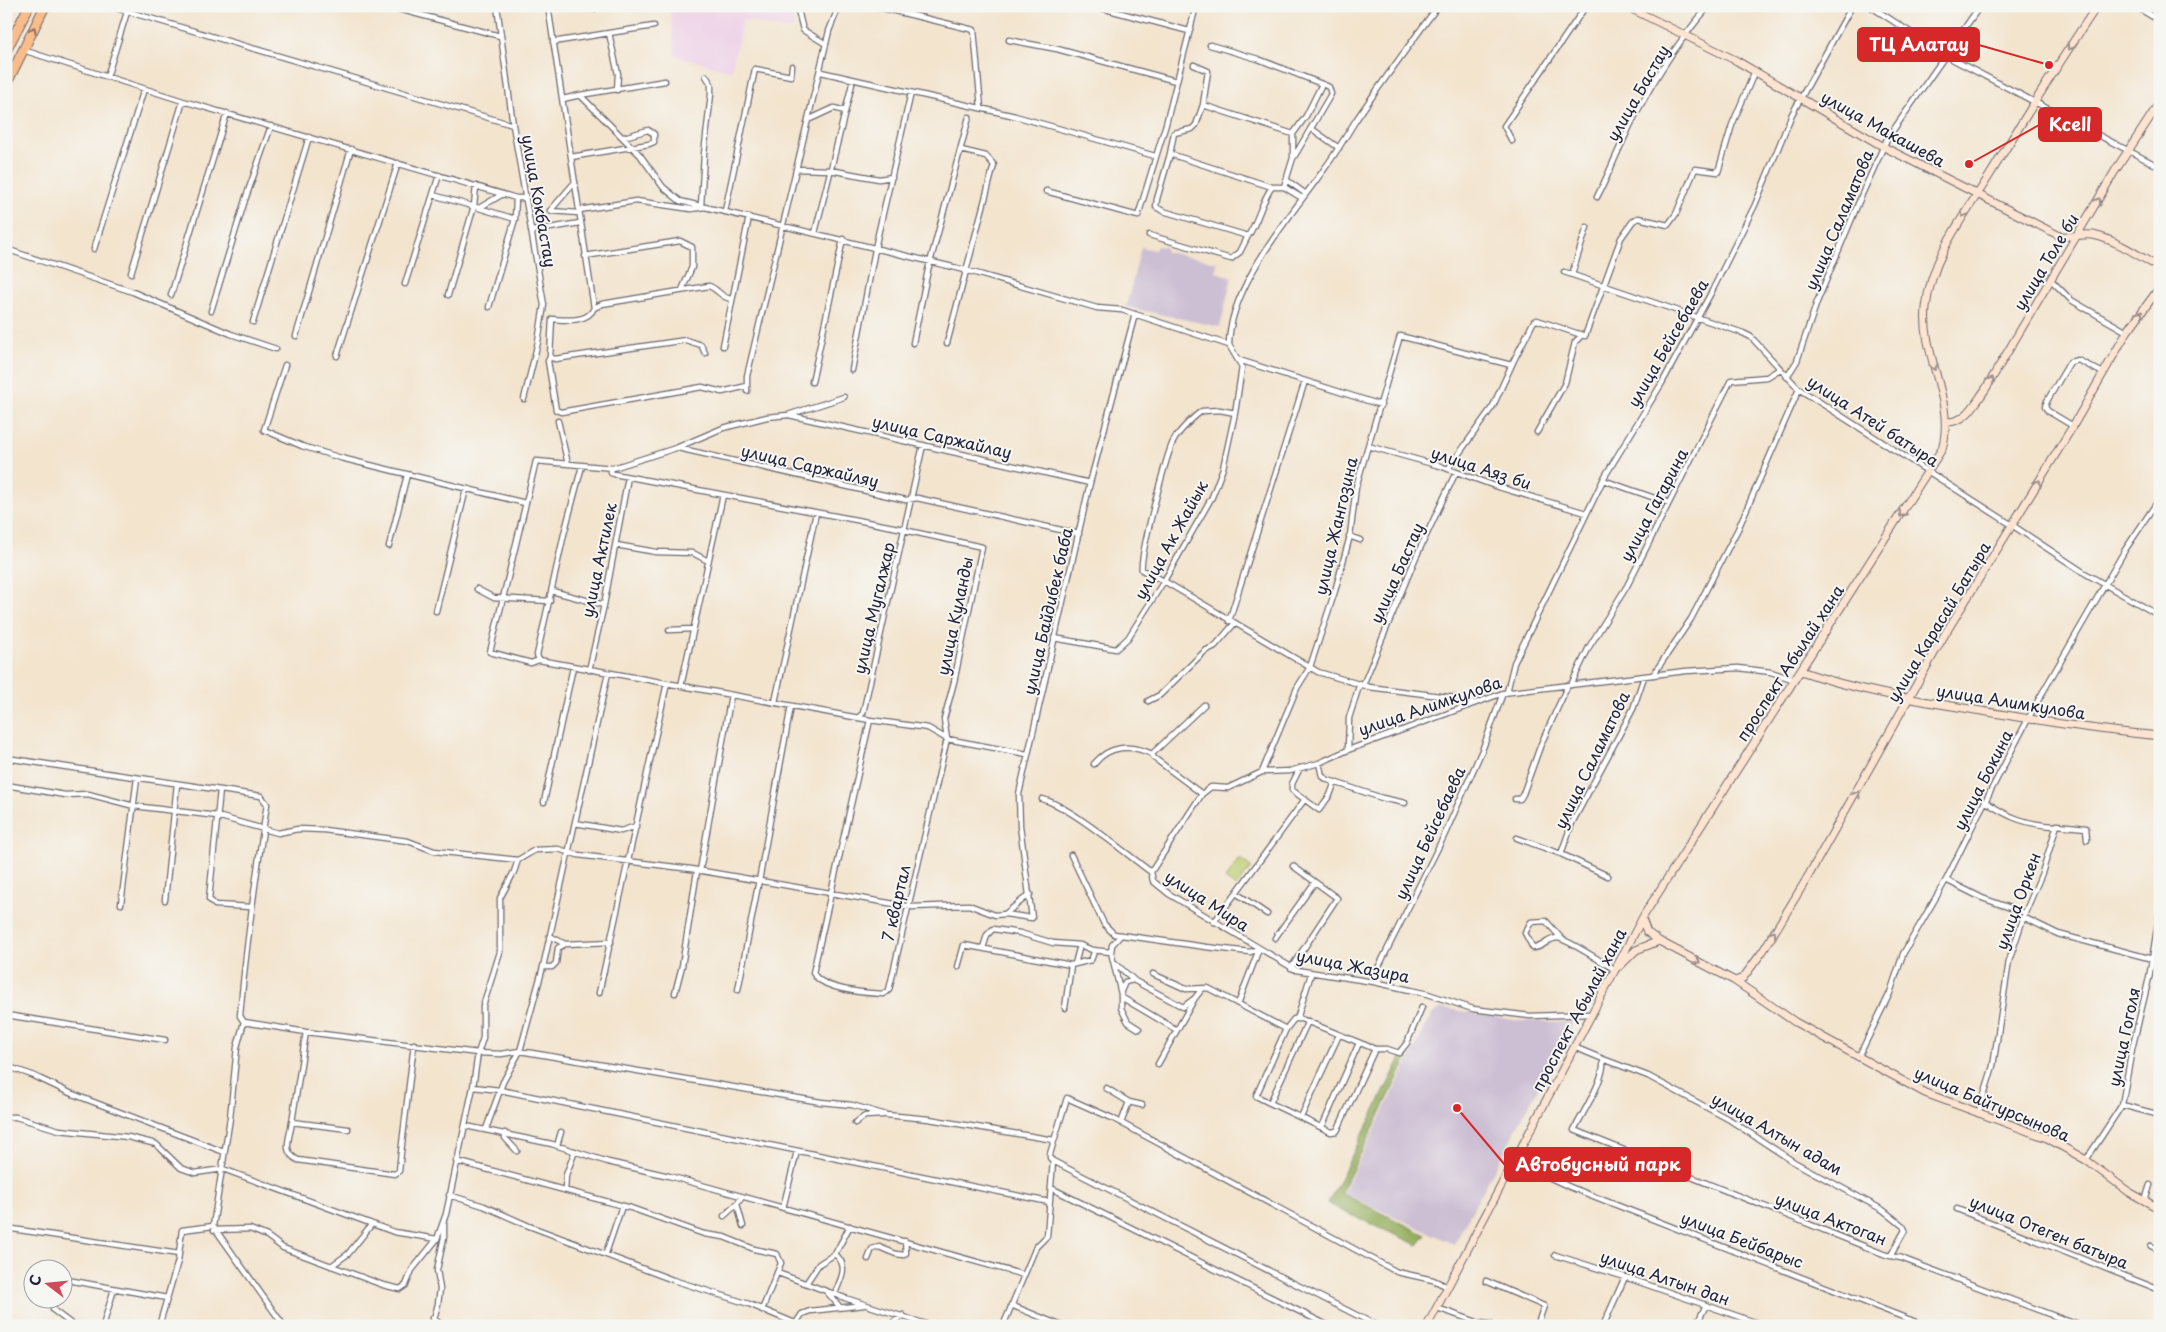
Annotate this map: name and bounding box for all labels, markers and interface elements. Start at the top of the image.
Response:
one-way arrow [27,26,38,35]
callout: ТЦ Алатау [1858,28,1979,61]
text: ТЦ Алатау [1869,30,1969,57]
street label: улица Бастау [1600,40,1675,145]
one-way arrow [2067,41,2076,51]
street label: улица Макашева [1817,84,1950,172]
callout: Kcell [2039,108,2101,141]
text: Kcell [2049,110,2091,137]
street label: улица Кокбастау [516,133,563,269]
street label: улица Саламатова [1798,146,1879,294]
one-way arrow [2092,197,2102,206]
one-way arrow [1961,208,1971,217]
street label: улица Толе би [2007,208,2084,315]
street label: улица Бейсебаева [1621,274,1714,411]
one-way arrow [2134,310,2143,320]
one-way arrow [1928,362,1939,371]
street label: улица Атей батыра [1803,368,1944,472]
one-way arrow [1985,376,1994,385]
street label: улица Саржайлау [870,408,1014,464]
street label: улица Саржайляу [739,437,882,493]
street label: улица Аяз би [1428,440,1535,495]
street label: улица Гагарина [1613,444,1693,565]
street label: улица Жангозина [1307,454,1363,597]
street label: улица Ак Жайык [1127,475,1213,604]
one-way arrow [2031,480,2041,489]
street label: улица Актилек [574,500,622,619]
one-way arrow [1899,509,1909,518]
street label: улица Бастау [1363,518,1429,627]
street label: улица Байдибек баба [1016,525,1078,697]
street label: улица Карасай Батыра [1881,536,1996,706]
street label: улица Мугалжар [846,540,900,676]
street label: улица Куланды [930,554,978,677]
street label: проспект Абылай хана [1729,579,1849,745]
street label: улица Алимкулова [1355,669,1505,741]
street label: улица Алимкулова [1935,677,2087,725]
street label: улица Саламатова [1547,687,1635,832]
street label: улица Бокина [1946,725,2018,834]
street label: улица Бейсебаева [1388,762,1470,903]
one-way arrow [1850,791,1860,800]
street label: улица Оркен [1988,849,2046,953]
street label: 7 квартал [875,862,915,943]
street label: улица Мира [1161,864,1254,936]
street label: проспект Абылай хана [1525,923,1631,1096]
one-way arrow [1767,930,1777,939]
street label: улица Жазира [1295,942,1412,988]
one-way arrow [1692,955,1701,965]
street label: улица Гоголя [2101,985,2145,1089]
street label: улица Байтурсынова [1911,1059,2074,1147]
street label: улица Алтын адам [1707,1086,1848,1181]
callout: Автобусный парк [1505,1148,1690,1181]
text: Автобусный парк [1516,1150,1681,1177]
street label: улица Актоган [1772,1186,1891,1250]
street label: улица Отеген батыра [1966,1188,2132,1274]
street label: улица Бейбарыс [1678,1205,1807,1273]
street label: улица Алтын дан [1597,1244,1733,1310]
north arrow [22,1260,72,1310]
text: С [23,1272,47,1288]

